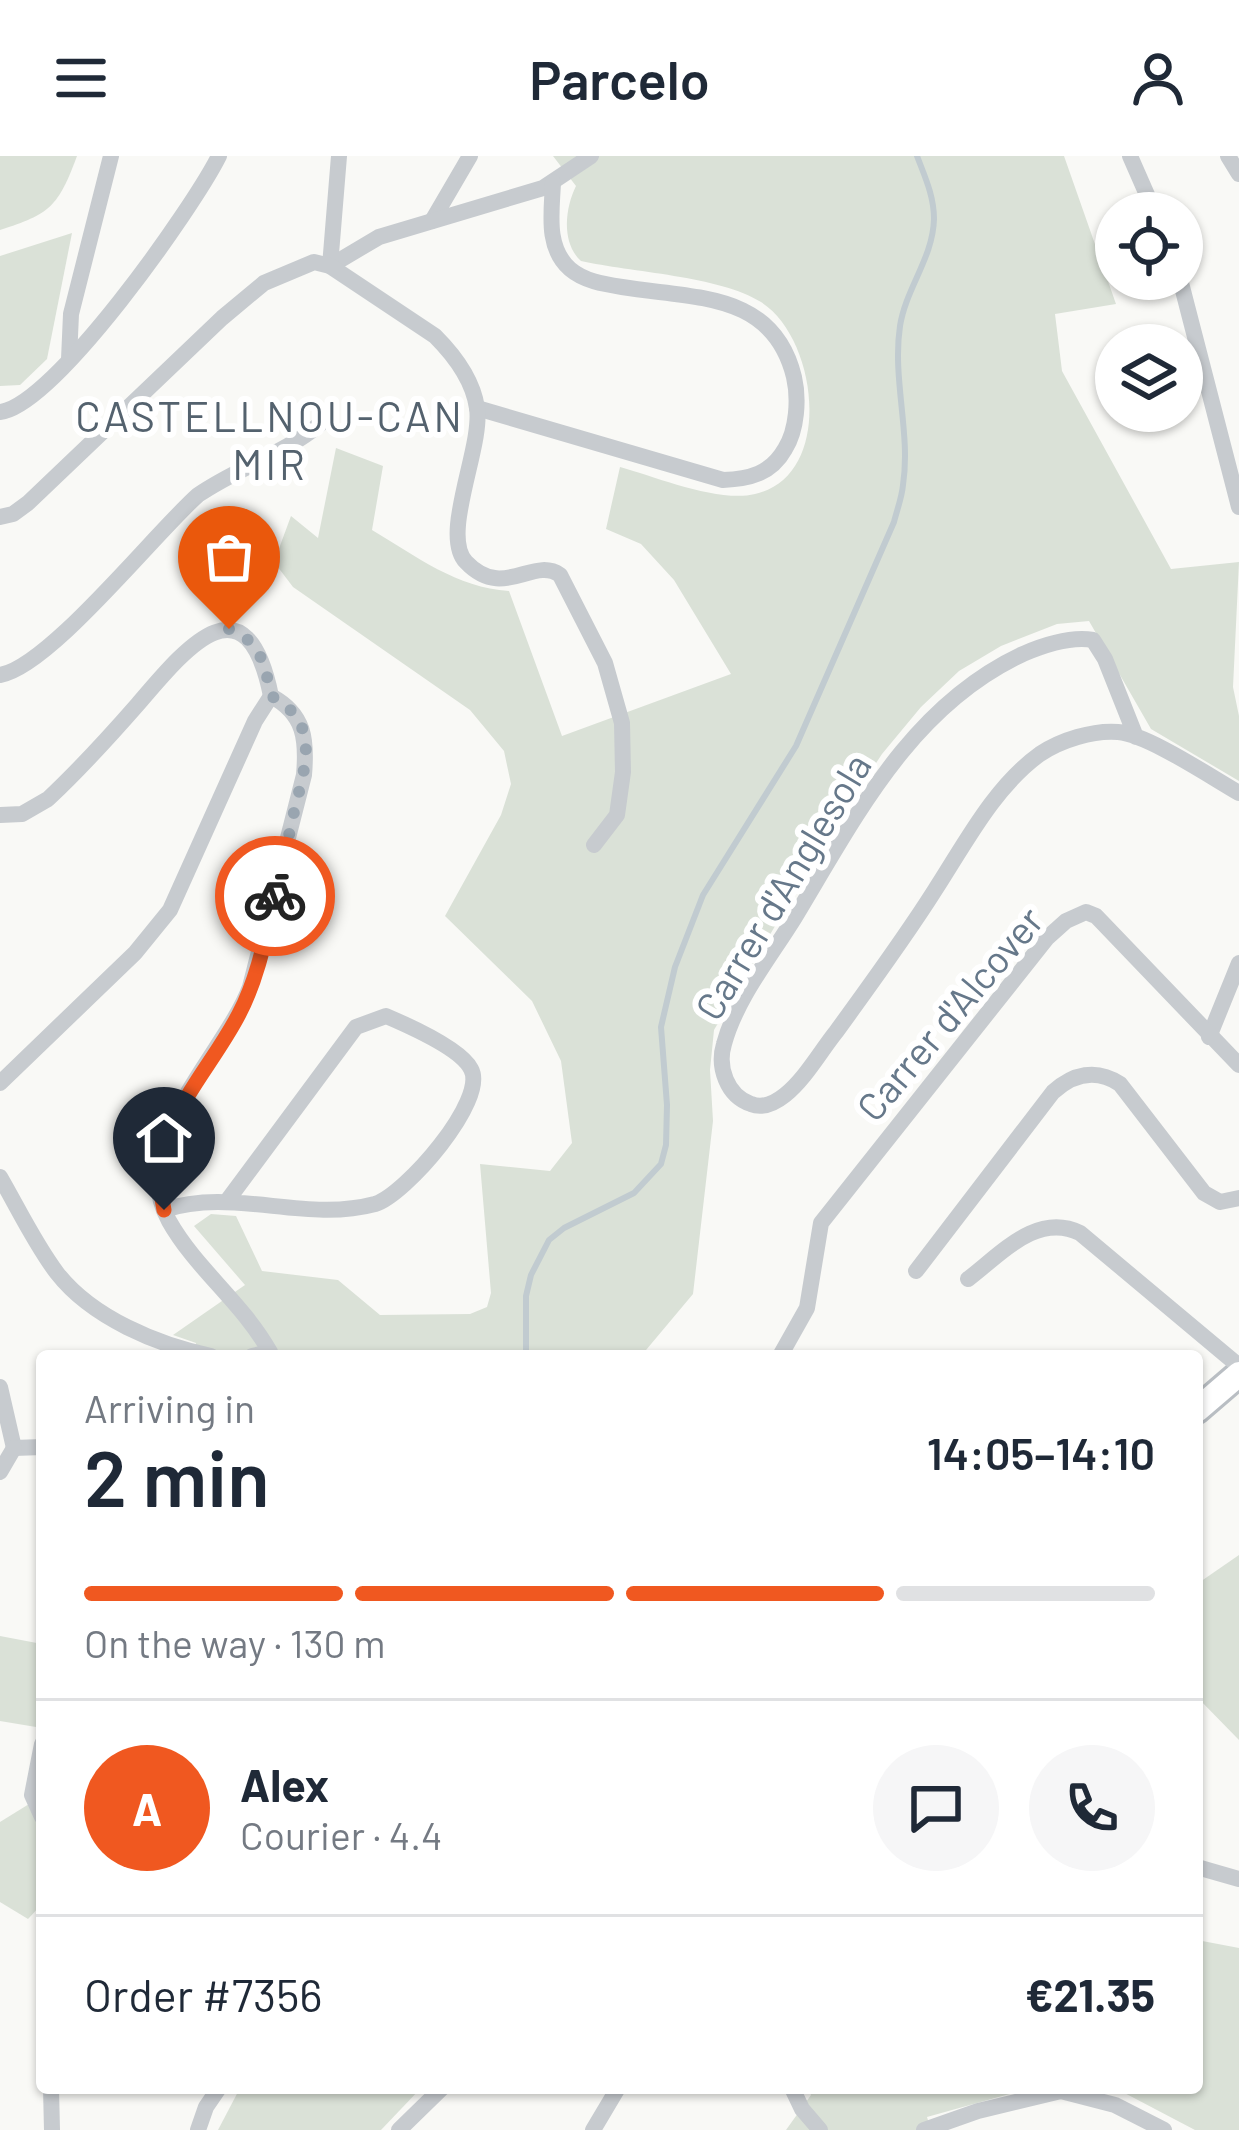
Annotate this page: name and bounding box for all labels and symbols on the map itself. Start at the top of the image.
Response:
district label: CASTELLNOU-CAN MIR [75,390,465,488]
pin [178,506,280,629]
street label: Carrer d'Anglesola [684,744,880,1028]
courier [215,836,335,956]
street label: Carrer d'Alcover [846,897,1052,1129]
pin [113,1087,215,1210]

